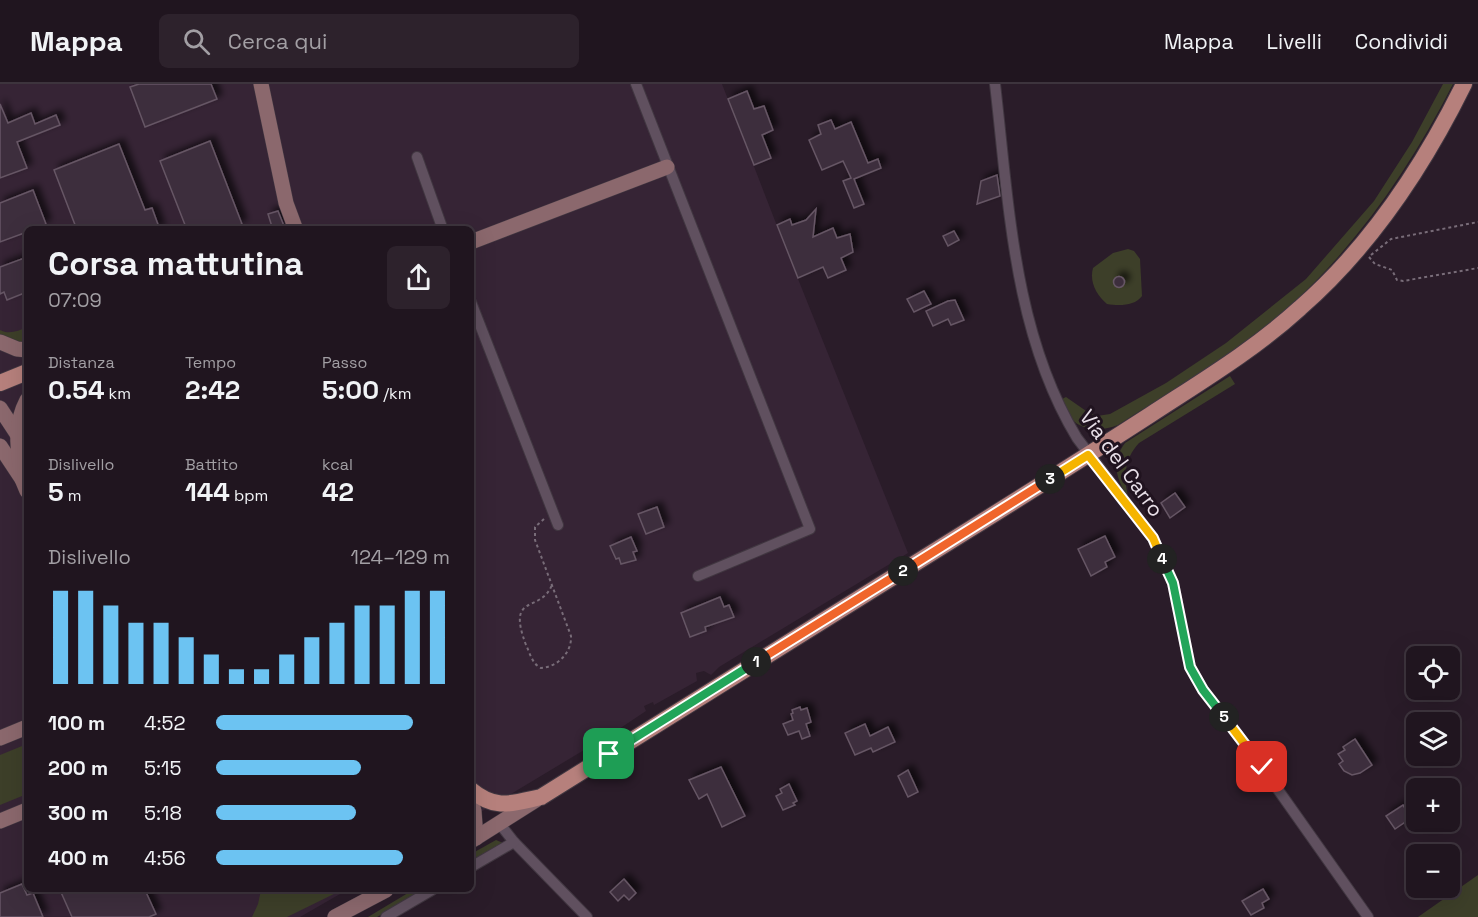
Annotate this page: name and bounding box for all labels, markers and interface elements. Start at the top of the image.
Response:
search box [159,14,579,68]
text: Mappa [30,23,123,59]
icon: search [180,25,213,58]
text: Cerca qui [228,27,327,55]
text: Mappa [1164,28,1233,55]
text: Livelli [1266,28,1322,55]
text: Condividi [1355,28,1448,55]
text: Corsa mattutina [48,243,303,285]
button: share [387,246,450,309]
text: 07:09 [48,287,102,313]
text: Distanza [48,352,115,373]
text: Tempo [185,352,236,373]
text: Passo [322,352,367,373]
text: 0.54 [48,373,104,407]
text: 2:42 [185,373,240,407]
text: 5:00 [322,373,379,407]
text: km [104,383,131,404]
text: /km [379,383,411,404]
street label: Via del Carro [1074,404,1170,522]
text: Dislivello [48,454,114,475]
text: Battito [185,454,238,475]
text: kcal [322,454,353,475]
pin: 3 [1035,464,1065,494]
text: 3 [1045,468,1055,489]
text: 5 [48,475,64,509]
text: 144 [185,475,230,509]
text: 42 [322,475,354,509]
text: m [64,485,81,506]
text: bpm [230,485,268,506]
text: Dislivello [48,544,131,570]
text: 124–129 m [351,544,450,570]
pin: 4 [1147,544,1177,574]
text: 4 [1157,548,1167,569]
pin: 2 [888,556,918,586]
text: 2 [898,560,908,581]
map controls [1406,646,1460,898]
button: locate [1406,646,1460,700]
pin: 1 [741,647,771,677]
text: 1 [752,651,760,672]
pin: 5 [1209,702,1239,732]
text: 5 [1219,706,1229,727]
text: 100 m [48,710,105,736]
text: 4:52 [144,710,185,736]
button: layers [1406,712,1460,766]
pin [583,728,634,779]
icon: arrive [592,737,625,770]
pin [1236,741,1287,792]
icon: check [1245,750,1278,783]
text: 200 m [48,755,108,781]
text: 5:15 [144,755,181,781]
button: + [1406,778,1460,832]
text: 300 m [48,800,108,826]
text: 5:18 [144,800,182,826]
button: − [1406,844,1460,898]
text: 400 m [48,845,109,871]
text: 4:56 [144,845,186,871]

